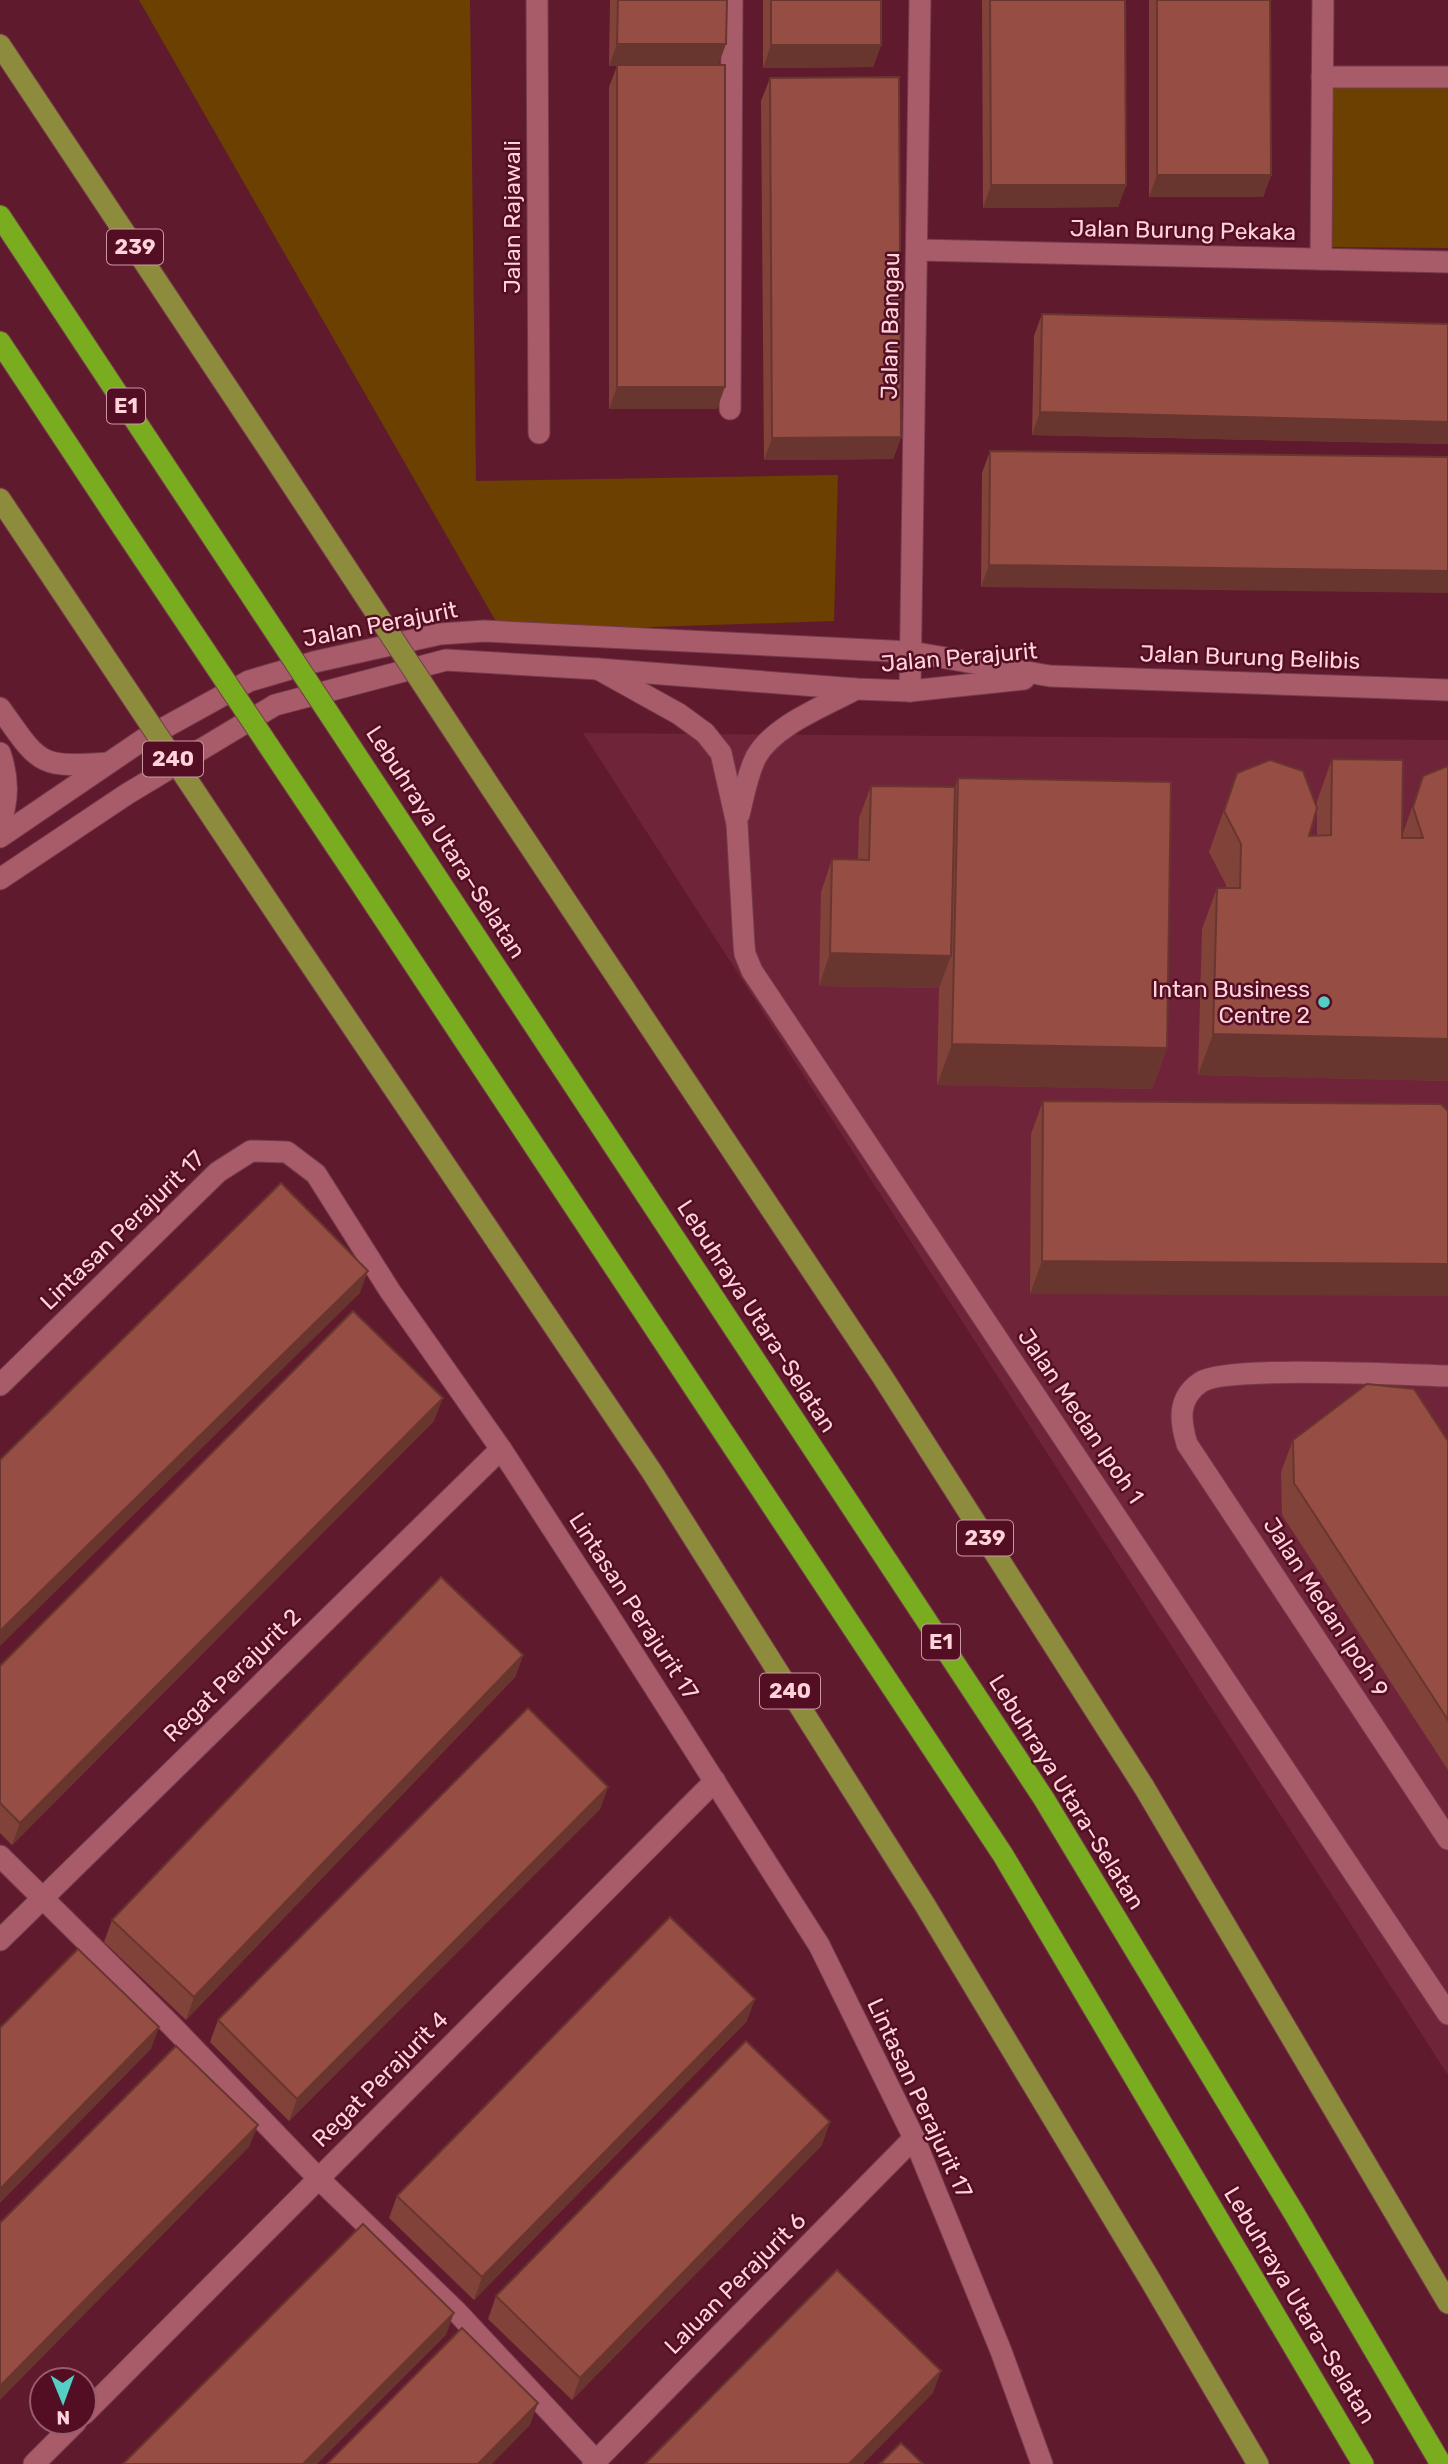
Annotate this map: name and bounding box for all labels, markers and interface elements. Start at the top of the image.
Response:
street label: Jalan Rajawali [498,140,526,294]
street label: Jalan Burung Pekaka [1070,214,1296,246]
road number: 239 [107,230,163,264]
street label: Jalan Bangau [875,252,905,400]
road number: E1 [107,388,145,424]
street label: Jalan Perajurit [300,595,460,653]
street label: Jalan Perajurit [880,636,1038,678]
street label: Jalan Burung Belibis [1139,639,1361,675]
street label: Lebuhraya Utara–Selatan [360,720,532,964]
road number: 240 [143,742,203,776]
place label: Intan Business Centre 2 [1152,975,1310,1029]
marker: Intan Business Centre 2 [1316,994,1332,1010]
street label: Lintasan Perajurit 17 [34,1144,210,1316]
street label: Lebuhraya Utara–Selatan [671,1194,843,1438]
street label: Jalan Medan Ipoh 1 [1012,1323,1150,1509]
street label: Lintasan Perajurit 17 [563,1507,705,1705]
street label: Jalan Medan Ipoh 9 [1257,1512,1395,1702]
road number: 239 [957,1520,1013,1556]
street label: Regat Perajurit 2 [158,1602,306,1748]
road number: E1 [922,1624,960,1660]
street label: Lebuhraya Utara–Selatan [983,1669,1151,1915]
road number: 240 [760,1674,820,1708]
street label: Lintasan Perajurit 17 [861,1994,979,2203]
street label: Regat Perajurit 4 [306,2005,454,2153]
street label: Lebuhraya Utara–Selatan [1218,2181,1382,2429]
street label: Laluan Perajurit 6 [658,2206,812,2360]
north arrow [28,2366,98,2436]
text: N [56,2406,70,2429]

